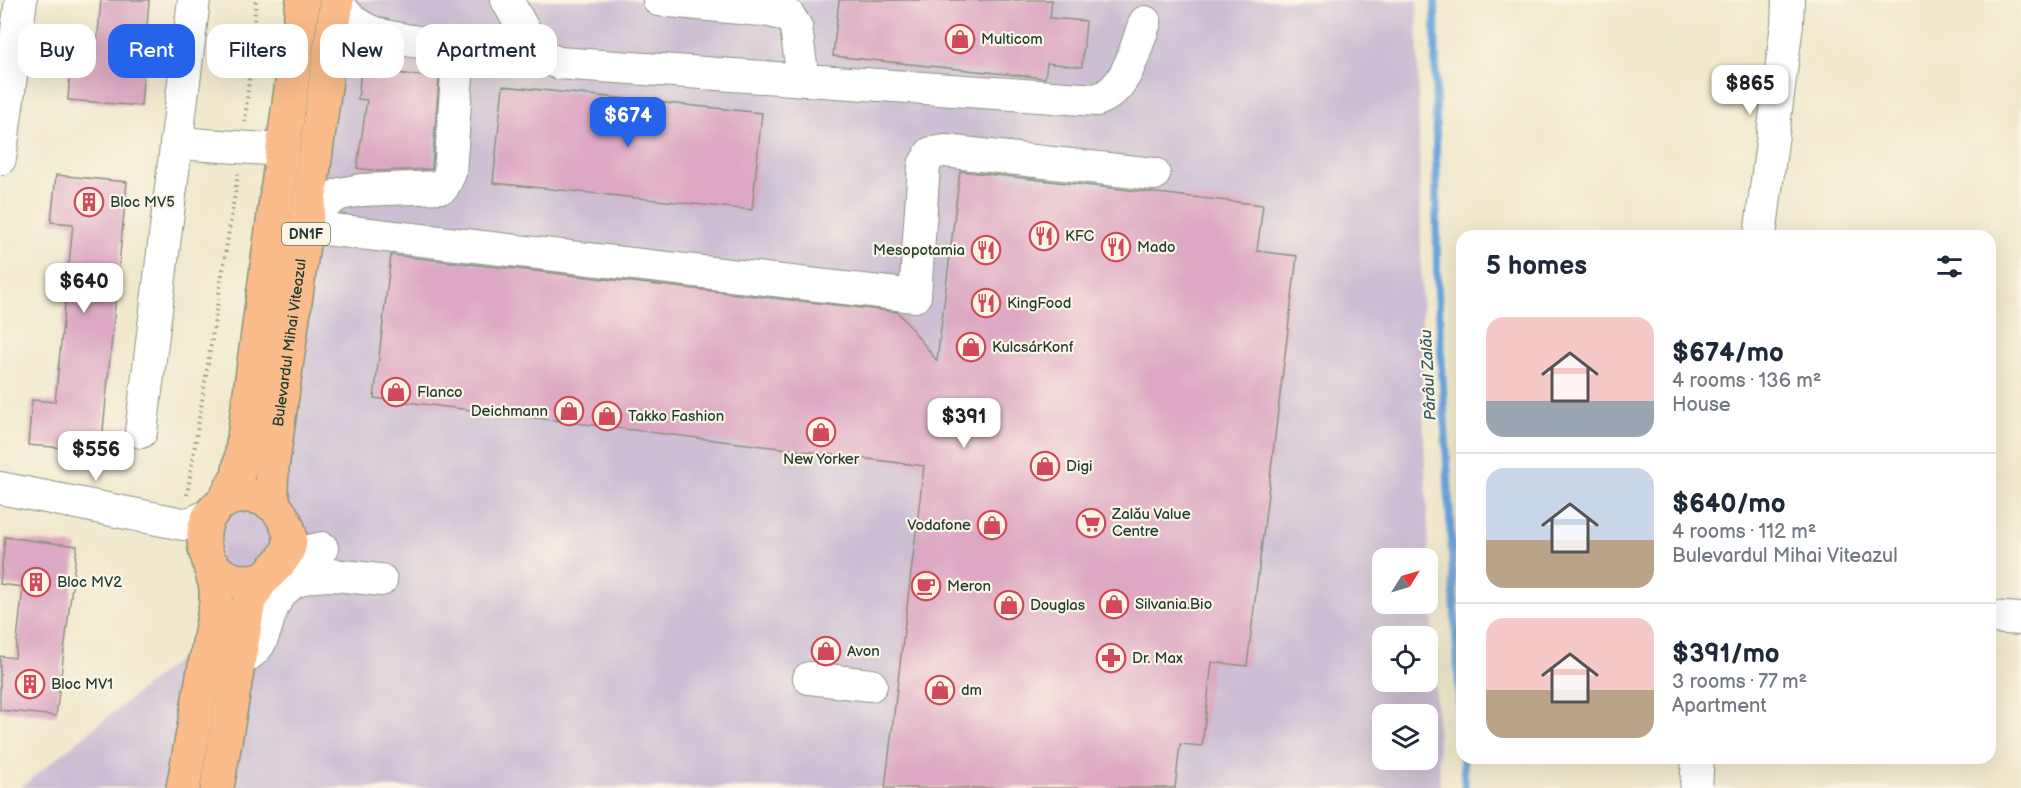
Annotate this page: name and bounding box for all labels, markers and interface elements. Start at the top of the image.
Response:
shop icon: Multicom [944,23,976,55]
chip: Buy [18,24,96,78]
chip: Rent [108,24,195,78]
chip: Filters [207,24,308,78]
chip: New [320,24,404,78]
chip: Apartment [416,24,557,78]
place label: Multicom [981,30,1043,49]
pin: $865 [1714,65,1786,116]
text: $865 [1726,72,1774,96]
pin: $674 [592,97,664,148]
text: $674 [604,104,652,128]
building icon: Bloc MV5 [73,186,105,218]
place label: Bloc MV5 [110,193,175,212]
restaurant icon: KFC [1028,220,1060,252]
road number: DN1F [282,223,330,245]
place label: KFC [1065,227,1095,246]
restaurant icon: Mado [1100,231,1132,263]
restaurant icon: Mesopotamia [970,234,1002,266]
place label: Mado [1137,238,1176,257]
place label: Mesopotamia [873,241,965,260]
icon: filters [1933,250,1966,283]
text: 5 homes [1486,251,1587,282]
street label: Bulevardul Mihai Viteazul [268,258,310,428]
pin: $640 [48,263,120,314]
text: $640 [59,270,109,294]
restaurant icon: KingFood [970,287,1002,319]
place label: KingFood [1007,294,1071,313]
water label: Pârâul Zalău [1417,329,1441,421]
shop icon: KulcsárKonf [955,331,987,363]
place label: KulcsárKonf [992,338,1074,357]
text: $674/mo [1672,338,1784,369]
icon: home [1534,341,1606,413]
text: 4 rooms · 136 m² [1672,369,1821,393]
shop icon: Flanco [380,376,412,408]
place label: Flanco [417,383,463,402]
text: House [1672,393,1731,417]
shop icon: Deichmann [553,395,585,427]
pin: $391 [928,398,1000,449]
shop icon: Takko Fashion [591,400,623,432]
place label: Deichmann [471,402,548,421]
text: $391 [942,405,987,429]
place label: Takko Fashion [628,407,724,426]
shop icon: New Yorker [805,416,837,448]
pin: $556 [60,431,132,482]
text: $556 [72,438,120,462]
place label: New Yorker [783,450,860,469]
shop icon: Digi [1029,450,1061,482]
place label: Digi [1066,457,1093,476]
text: $640/mo [1672,489,1786,520]
icon: home [1534,492,1606,564]
place label: Zalău Value Centre [1111,505,1191,541]
supermarket icon: Zalău Value Centre [1075,507,1107,539]
shop icon: Vodafone [976,509,1008,541]
place label: Vodafone [907,516,971,535]
text: 4 rooms · 112 m² [1672,520,1816,544]
text: Bulevardul Mihai Viteazul [1672,544,1898,568]
north arrow [1372,548,1438,614]
map controls [1372,548,1438,770]
building icon: Bloc MV2 [20,566,52,598]
cafe icon: Meron [910,570,942,602]
place label: Bloc MV2 [57,573,122,592]
place label: Meron [947,577,991,596]
shop icon: Silvania.Bio [1098,588,1130,620]
shop icon: Douglas [993,589,1025,621]
place label: Silvania.Bio [1135,595,1212,614]
place label: Douglas [1030,596,1086,615]
button: locate [1372,626,1438,692]
shop icon: Avon [810,635,842,667]
text: $391/mo [1672,639,1780,670]
place label: Avon [847,642,880,661]
pharmacy icon: Dr. Max [1095,642,1127,674]
icon: home [1534,642,1606,714]
place label: Dr. Max [1132,649,1183,668]
building icon: Bloc MV1 [14,668,46,700]
text: 3 rooms · 77 m² [1672,670,1807,694]
shop icon: dm [924,674,956,706]
place label: Bloc MV1 [51,675,113,694]
place label: dm [961,681,982,700]
text: Apartment [1672,694,1767,718]
button: layers [1372,704,1438,770]

